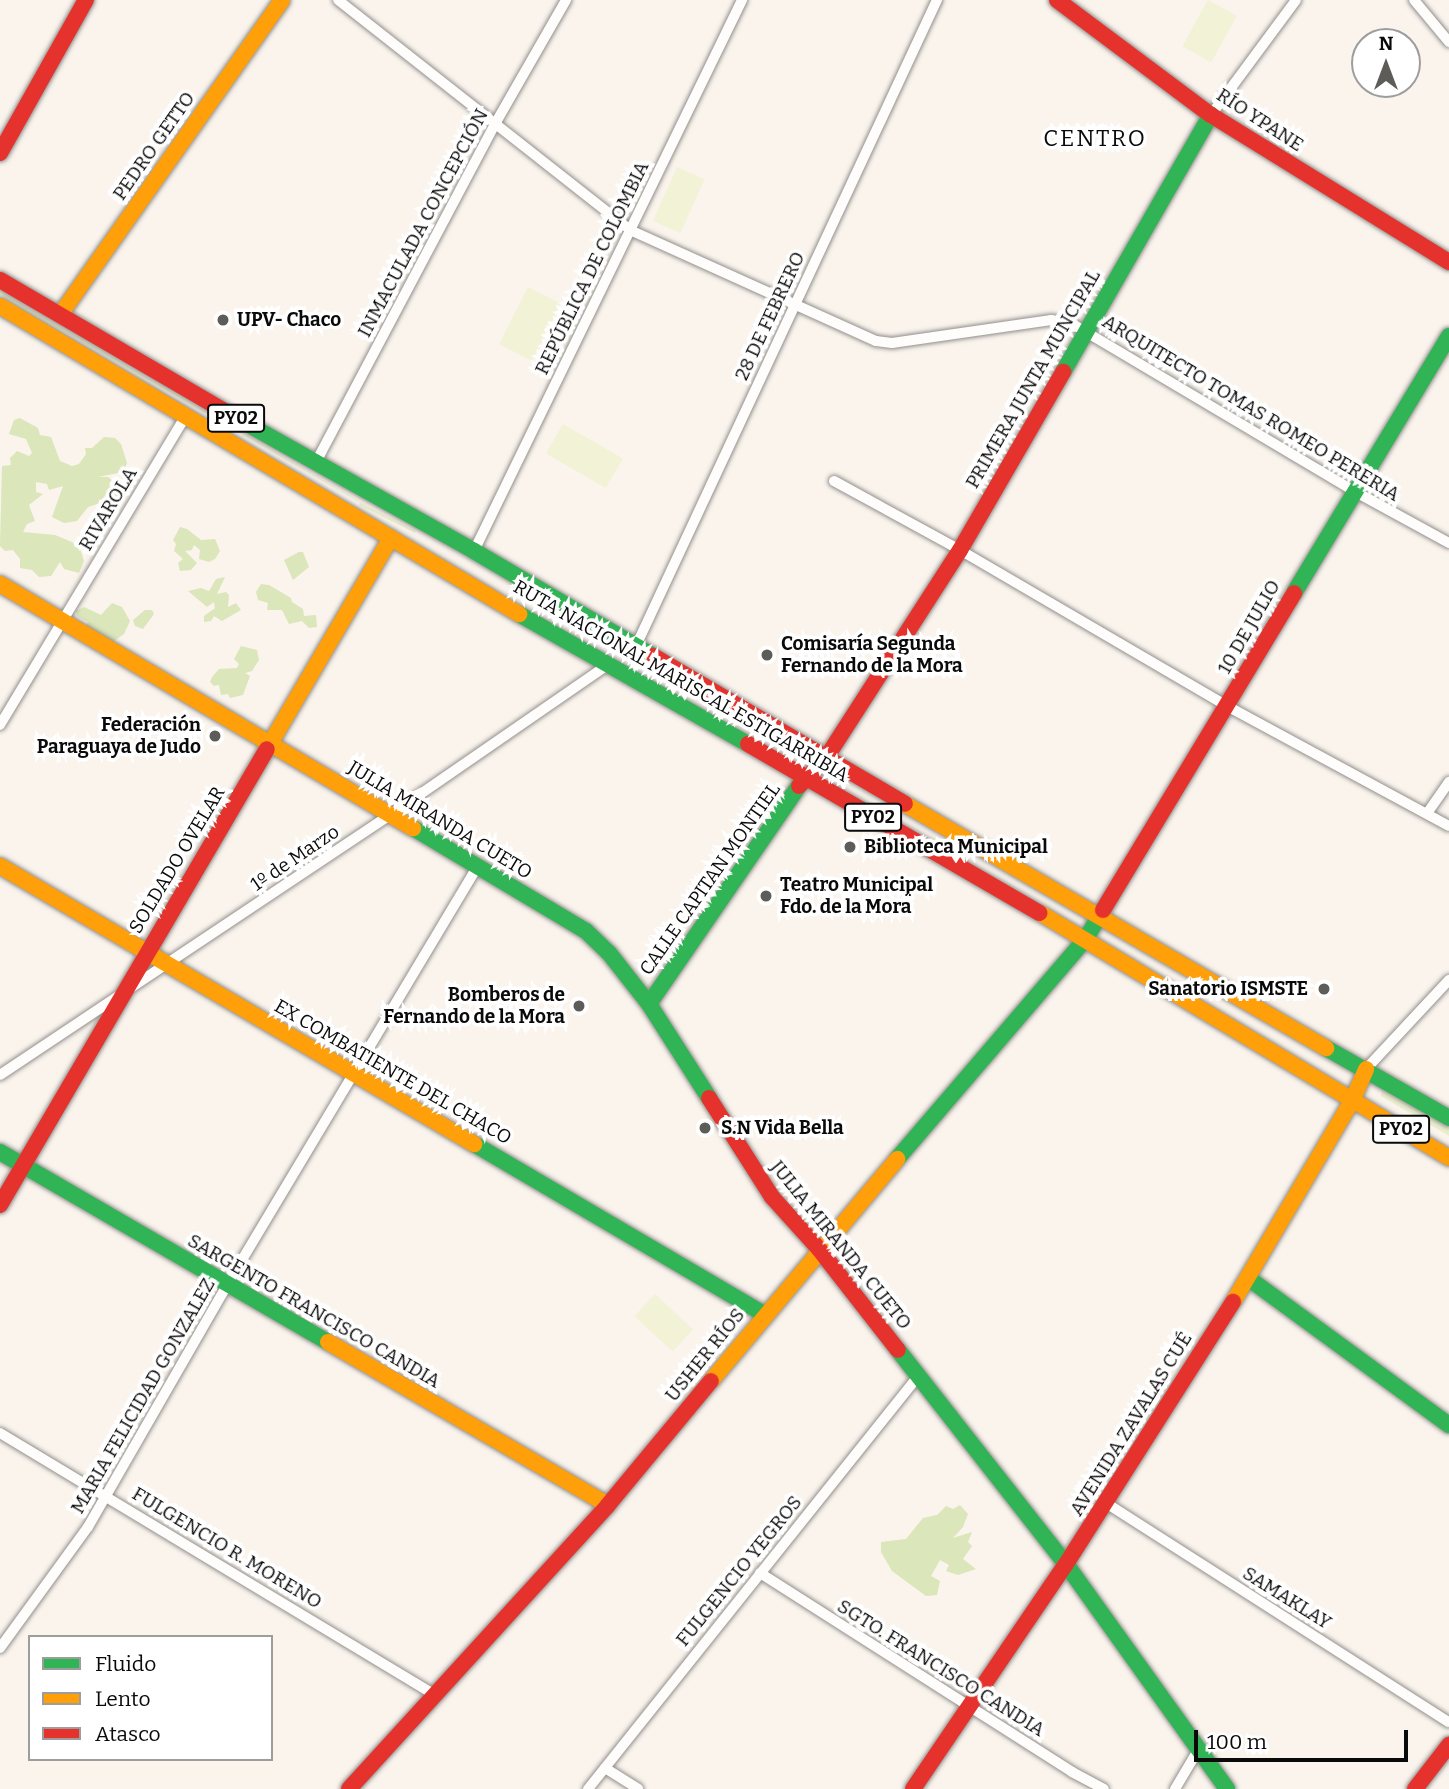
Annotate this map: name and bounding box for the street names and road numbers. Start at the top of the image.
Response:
street label: RÍO YPANE [1212,84,1308,156]
street label: PEDRO GETTO [108,87,200,205]
street label: INMACULADA CONCEPCIÓN [353,105,493,341]
street label: REPÚBLICA DE COLOMBIA [530,158,654,378]
street label: 28 DE FEBRERO [730,248,810,384]
street label: PRIMERA JUNTA MUNCIPAL [961,266,1105,492]
street label: ARQUITECTO TOMAS ROMEO PERERIA [1098,310,1404,506]
road number: PY02 [206,404,266,432]
street label: RIVAROLA [74,463,142,555]
street label: RUTA NACIONAL MARISCAL ESTIGARRIBIA [509,575,853,787]
street label: 10 DE JULIO [1213,576,1285,678]
street label: JULIA MIRANDA CUETO [344,756,536,884]
street label: CALLE CAPITAN MONTIEL [635,778,785,980]
street label: SOLDADO OVELAR [124,783,230,937]
road number: PY02 [843,802,903,832]
street label: 1º de Marzo [247,820,343,896]
street label: EX COMBATIENTE DEL CHACO [270,995,516,1149]
road number: PY02 [1371,1114,1431,1144]
street label: JULIA MIRANDA CUETO [766,1156,916,1334]
street label: SARGENTO FRANCISCO CANDIA [184,1229,444,1393]
street label: MARIA FELICIDAD GONZALEZ [66,1274,220,1518]
street label: USHER RÍOS [661,1304,749,1406]
street label: AVENIDA ZAVALAS CUÉ [1065,1328,1197,1520]
street label: FULGENCIO R. MORENO [128,1482,326,1614]
street label: FULGENCIO YEGROS [671,1491,807,1651]
street label: SAMAKLAY [1239,1562,1335,1634]
street label: SGTO. FRANCISCO CANDIA [833,1595,1049,1741]

